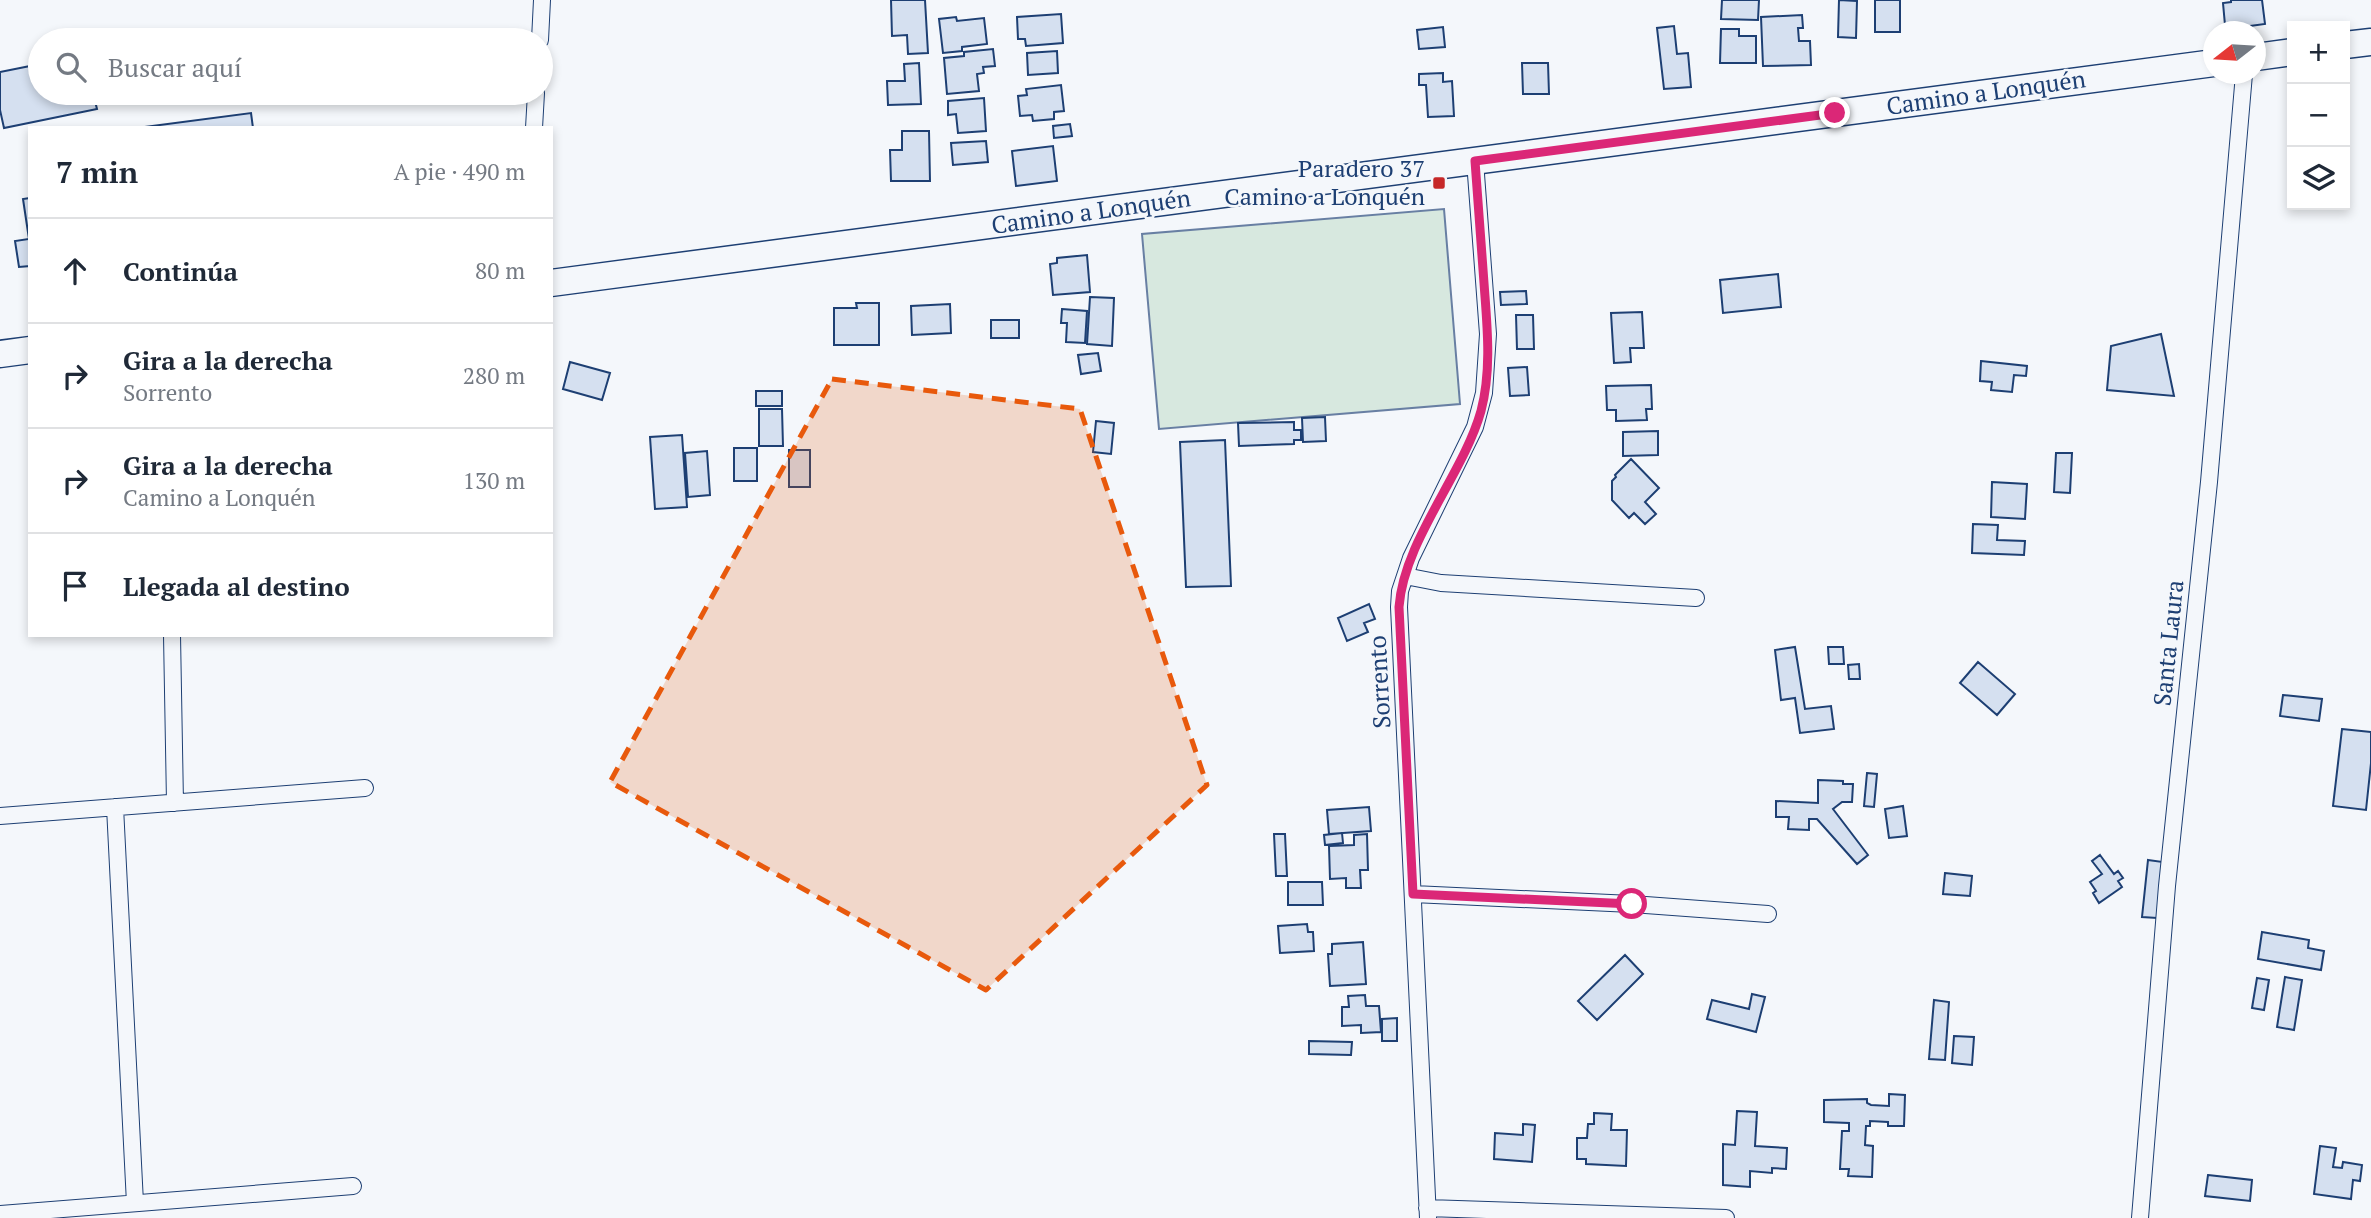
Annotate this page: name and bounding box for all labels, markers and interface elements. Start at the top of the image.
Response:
north arrow [2203,21,2266,84]
map controls [2287,21,2350,210]
button: + [2287,21,2350,84]
search box [28,28,553,105]
icon: search [52,48,90,86]
text: Buscar aquí [108,50,242,84]
street label: Camino a Lonquén [1884,62,2088,122]
button: − [2287,84,2350,147]
route end [1819,97,1850,128]
button: layers [2287,147,2350,210]
text: 7 min [56,152,138,192]
place label: Paradero 37 Camino a Lonquén [1224,152,1425,212]
text: A pie · 490 m [394,156,525,187]
marker: Paradero 37 Camino a Lonquén [1431,175,1447,191]
street label: Camino a Lonquén [989,181,1193,241]
icon: ahead [56,252,94,290]
text: Continúa [123,254,238,288]
text: 80 m [475,255,525,286]
text: Gira a la derecha [123,343,333,377]
icon: right [56,357,94,395]
text: 280 m [463,360,525,391]
text: Sorrento [123,377,212,408]
text: Gira a la derecha [123,448,333,482]
icon: right [56,462,94,500]
text: 130 m [463,465,525,496]
text: Camino a Lonquén [123,482,315,513]
icon: arrive [56,567,94,605]
text: Llegada al destino [123,569,350,603]
street label: Santa Laura [2145,578,2191,707]
street label: Sorrento [1361,635,1397,729]
route start [1616,888,1647,919]

